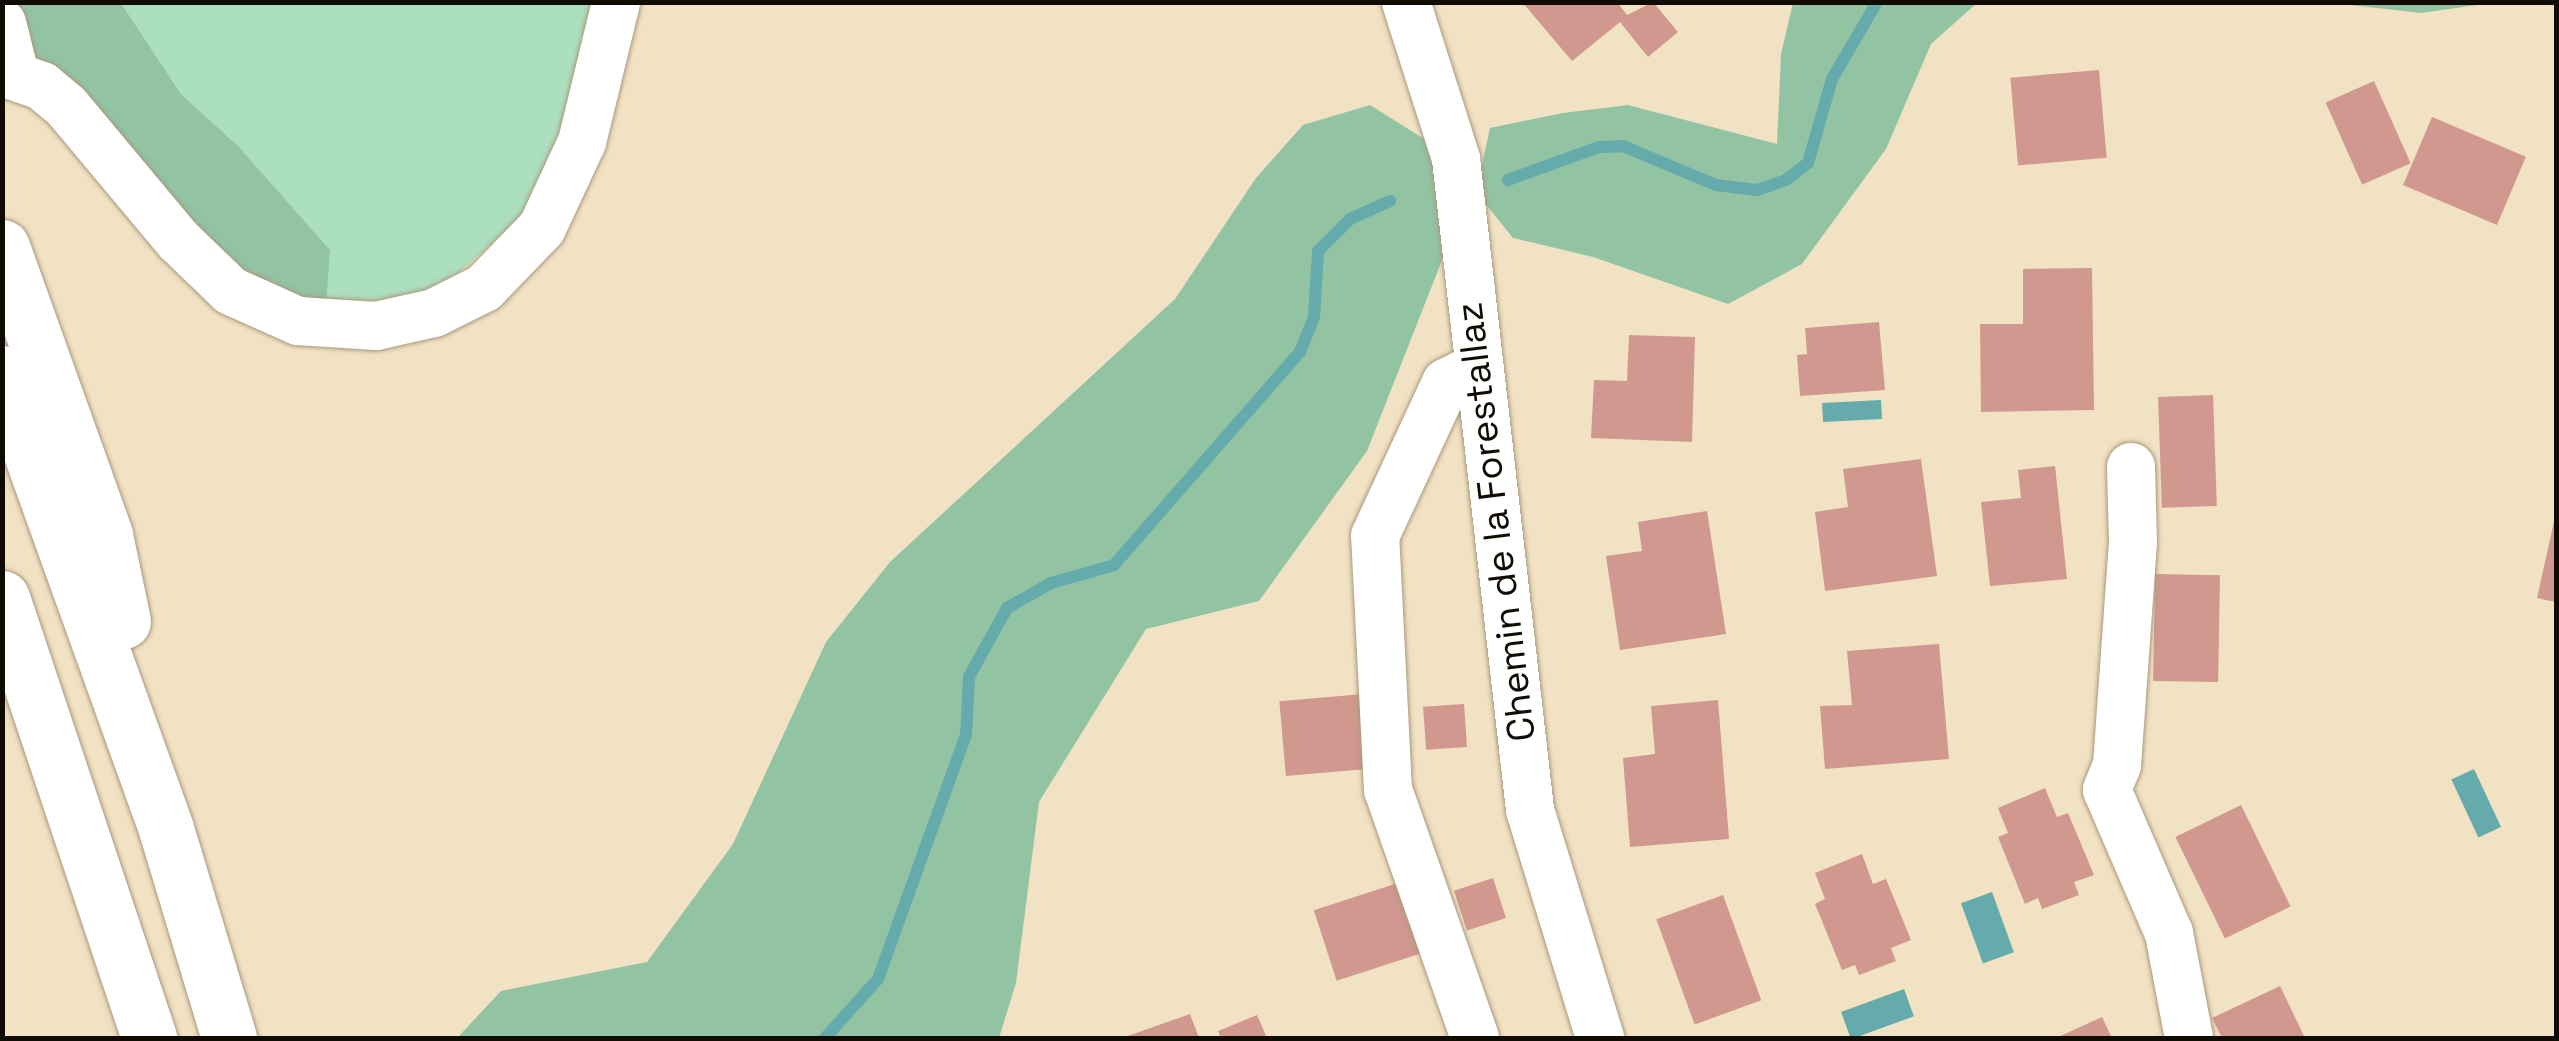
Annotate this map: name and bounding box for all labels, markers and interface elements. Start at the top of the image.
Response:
street label: Chemin de la Forestallaz [1446,300,1546,744]

